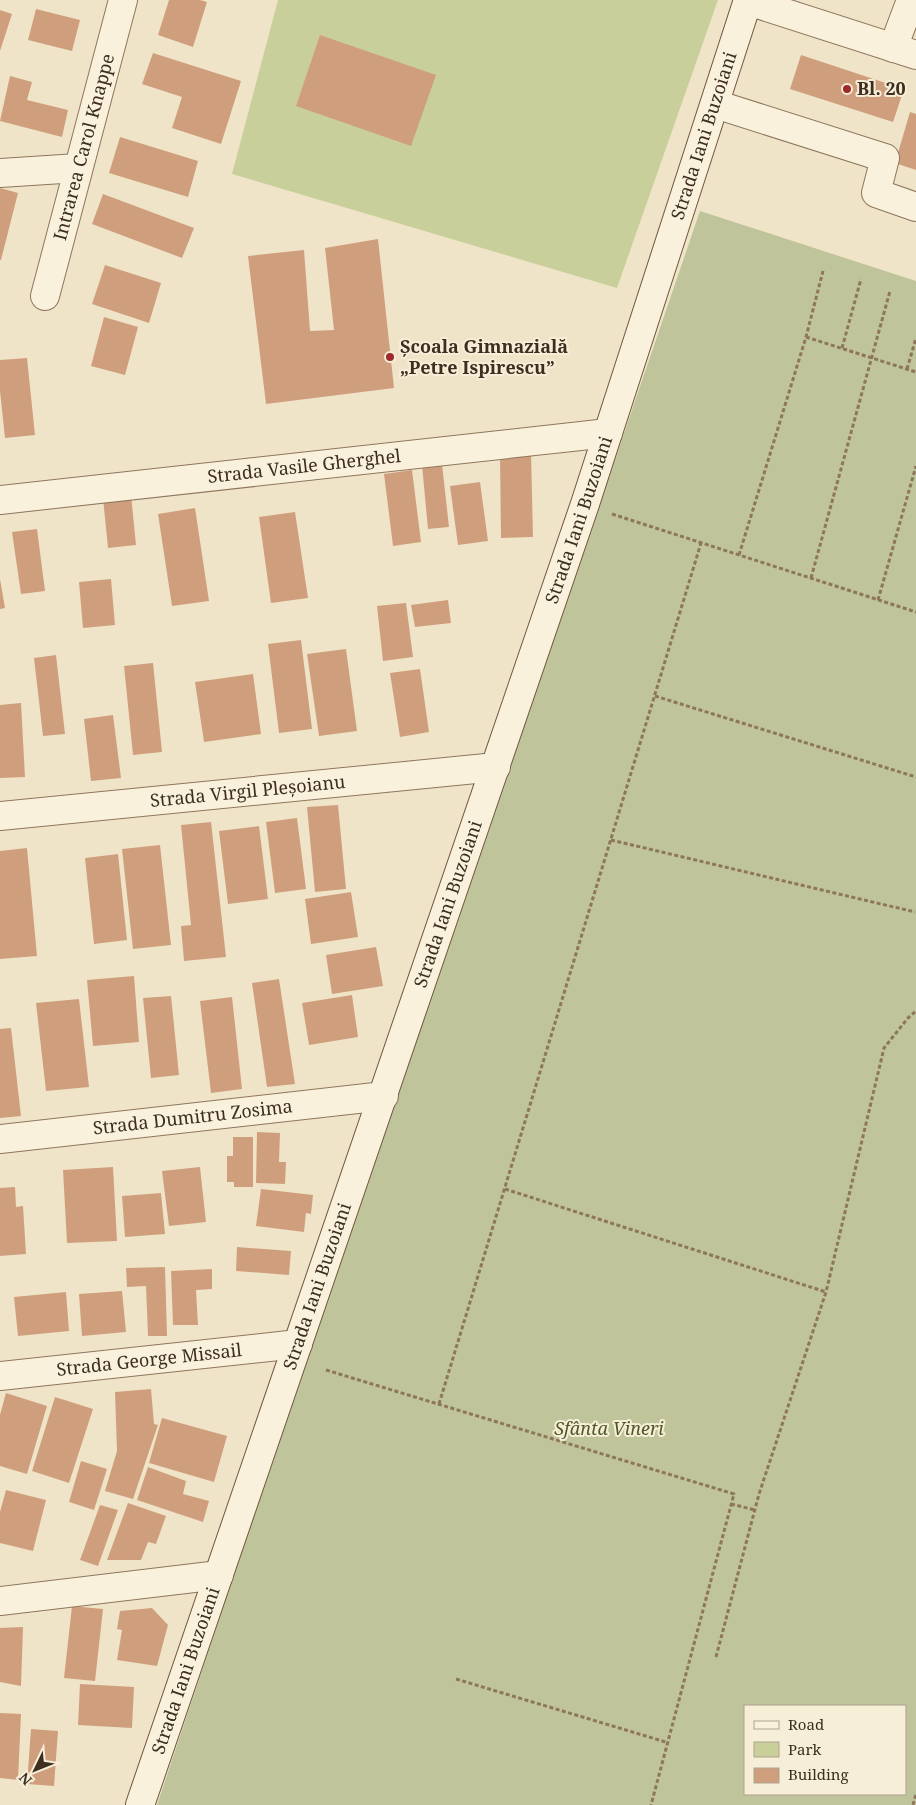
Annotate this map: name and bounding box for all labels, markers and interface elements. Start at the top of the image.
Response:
street label: Strada Iani Buzoiani [665,48,742,223]
street label: Intrarea Carol Knappe [47,51,119,243]
place label: Bl. 20 [857,76,906,100]
marker: Bl. 20 [841,83,853,95]
place label: Școala Gimnazială „Petre Ispirescu” [400,334,568,379]
marker: Școala Gimnazială „Petre Ispirescu” [384,351,396,363]
street label: Strada Iani Buzoiani [539,433,617,607]
street label: Strada Vasile Gherghel [206,443,402,488]
street label: Strada Virgil Pleșoianu [149,769,347,812]
street label: Strada Iani Buzoiani [407,817,487,991]
street label: Strada Dumitru Zosima [92,1093,294,1140]
street label: Strada Iani Buzoiani [277,1199,356,1373]
street label: Strada George Missail [55,1337,243,1381]
park label: Sfânta Vineri [554,1416,664,1440]
street label: Strada Iani Buzoiani [145,1583,225,1757]
legend [744,1705,906,1795]
text: Road [788,1714,824,1734]
text: Park [788,1739,822,1759]
north arrow [10,1745,60,1795]
text: Building [788,1764,849,1784]
text: N [14,1769,36,1790]

